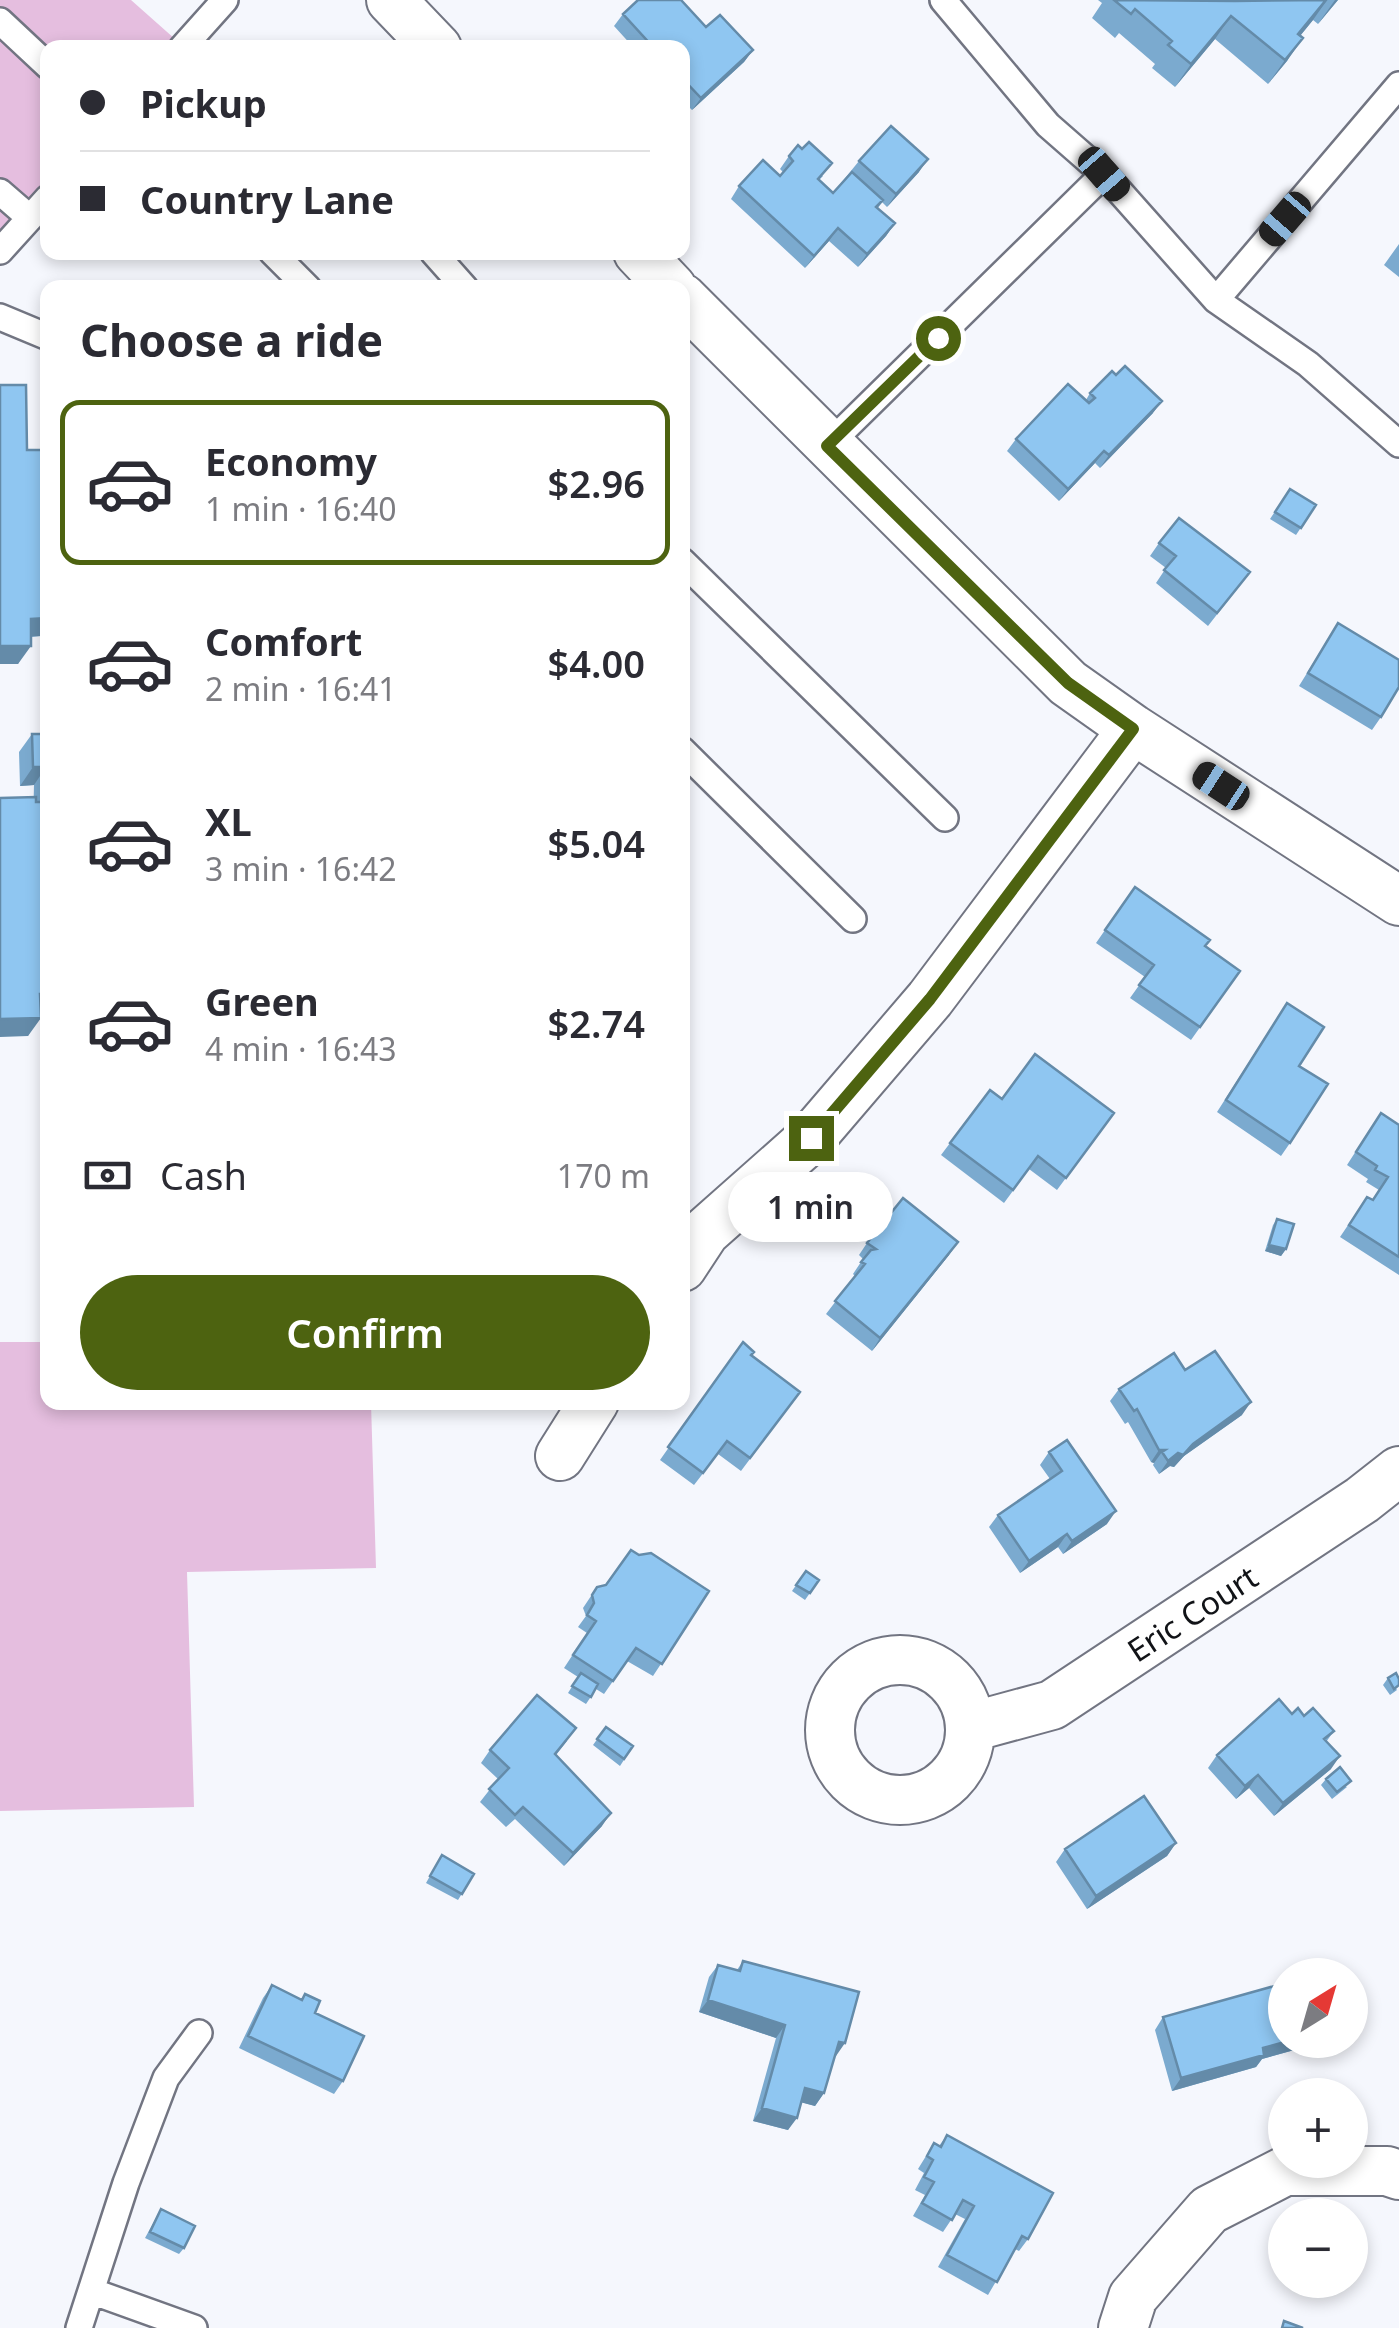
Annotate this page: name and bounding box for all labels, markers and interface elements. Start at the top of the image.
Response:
text: Pickup [140,77,267,129]
car [1073,142,1135,206]
text: Country Lane [140,173,394,225]
car [1254,187,1316,251]
text: Choose a ride [80,309,383,370]
route start [916,316,961,361]
text: Economy [205,435,377,487]
icon: car [85,438,175,528]
text: $2.96 [548,457,645,509]
text: 1 min · 16:40 [205,487,397,530]
text: Comfort [205,615,362,667]
icon: car [85,618,175,708]
text: $4.00 [548,637,645,689]
text: 2 min · 16:41 [205,667,397,710]
car [1188,757,1254,815]
text: XL [205,795,252,847]
icon: car [85,798,175,888]
text: $5.04 [548,817,645,869]
text: 3 min · 16:42 [205,847,397,890]
text: Green [205,975,319,1027]
icon: car [85,978,175,1068]
text: $2.74 [548,997,645,1049]
text: 4 min · 16:43 [205,1027,397,1070]
route end [789,1116,834,1161]
icon: cash [80,1148,135,1203]
text: Cash [160,1149,247,1201]
text: 170 m [557,1154,650,1197]
callout: 1 min [728,1173,894,1243]
text: 1 min [767,1185,854,1228]
button: Confirm [80,1275,650,1390]
street label: Eric Court [1119,1555,1265,1671]
north arrow [1268,1958,1368,2058]
map controls [1268,1958,1368,2298]
button: + [1268,2078,1368,2178]
button: − [1268,2198,1368,2298]

